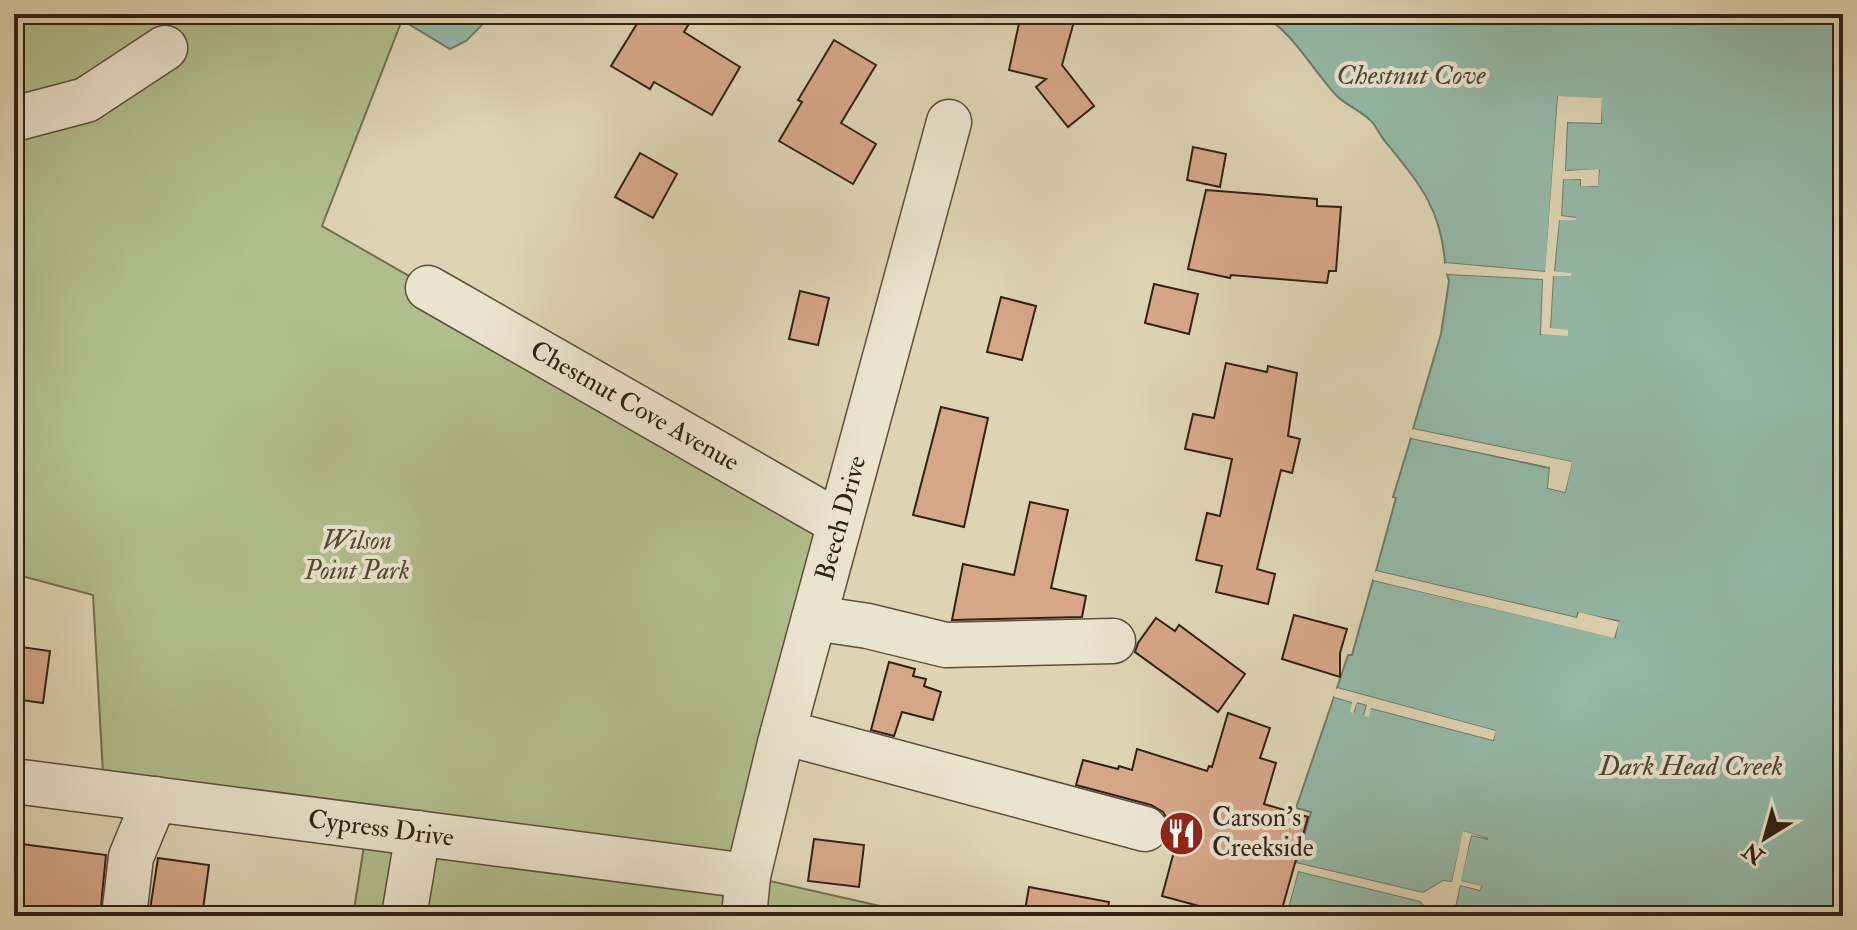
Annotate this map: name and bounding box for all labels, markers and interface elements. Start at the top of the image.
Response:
water label: Chestnut Cove [1336,58,1486,93]
street label: Chestnut Cove Avenue [524,334,745,479]
street label: Beech Drive [809,452,873,584]
park label: Wilson Point Park [303,525,410,587]
water label: Dark Head Creek [1598,749,1783,784]
north arrow [1725,798,1805,878]
place label: Carson's Creekside [1212,802,1314,864]
street label: Cypress Drive [306,803,456,854]
restaurant icon: Carson's Creekside [1157,809,1205,857]
text: N [1737,836,1771,871]

